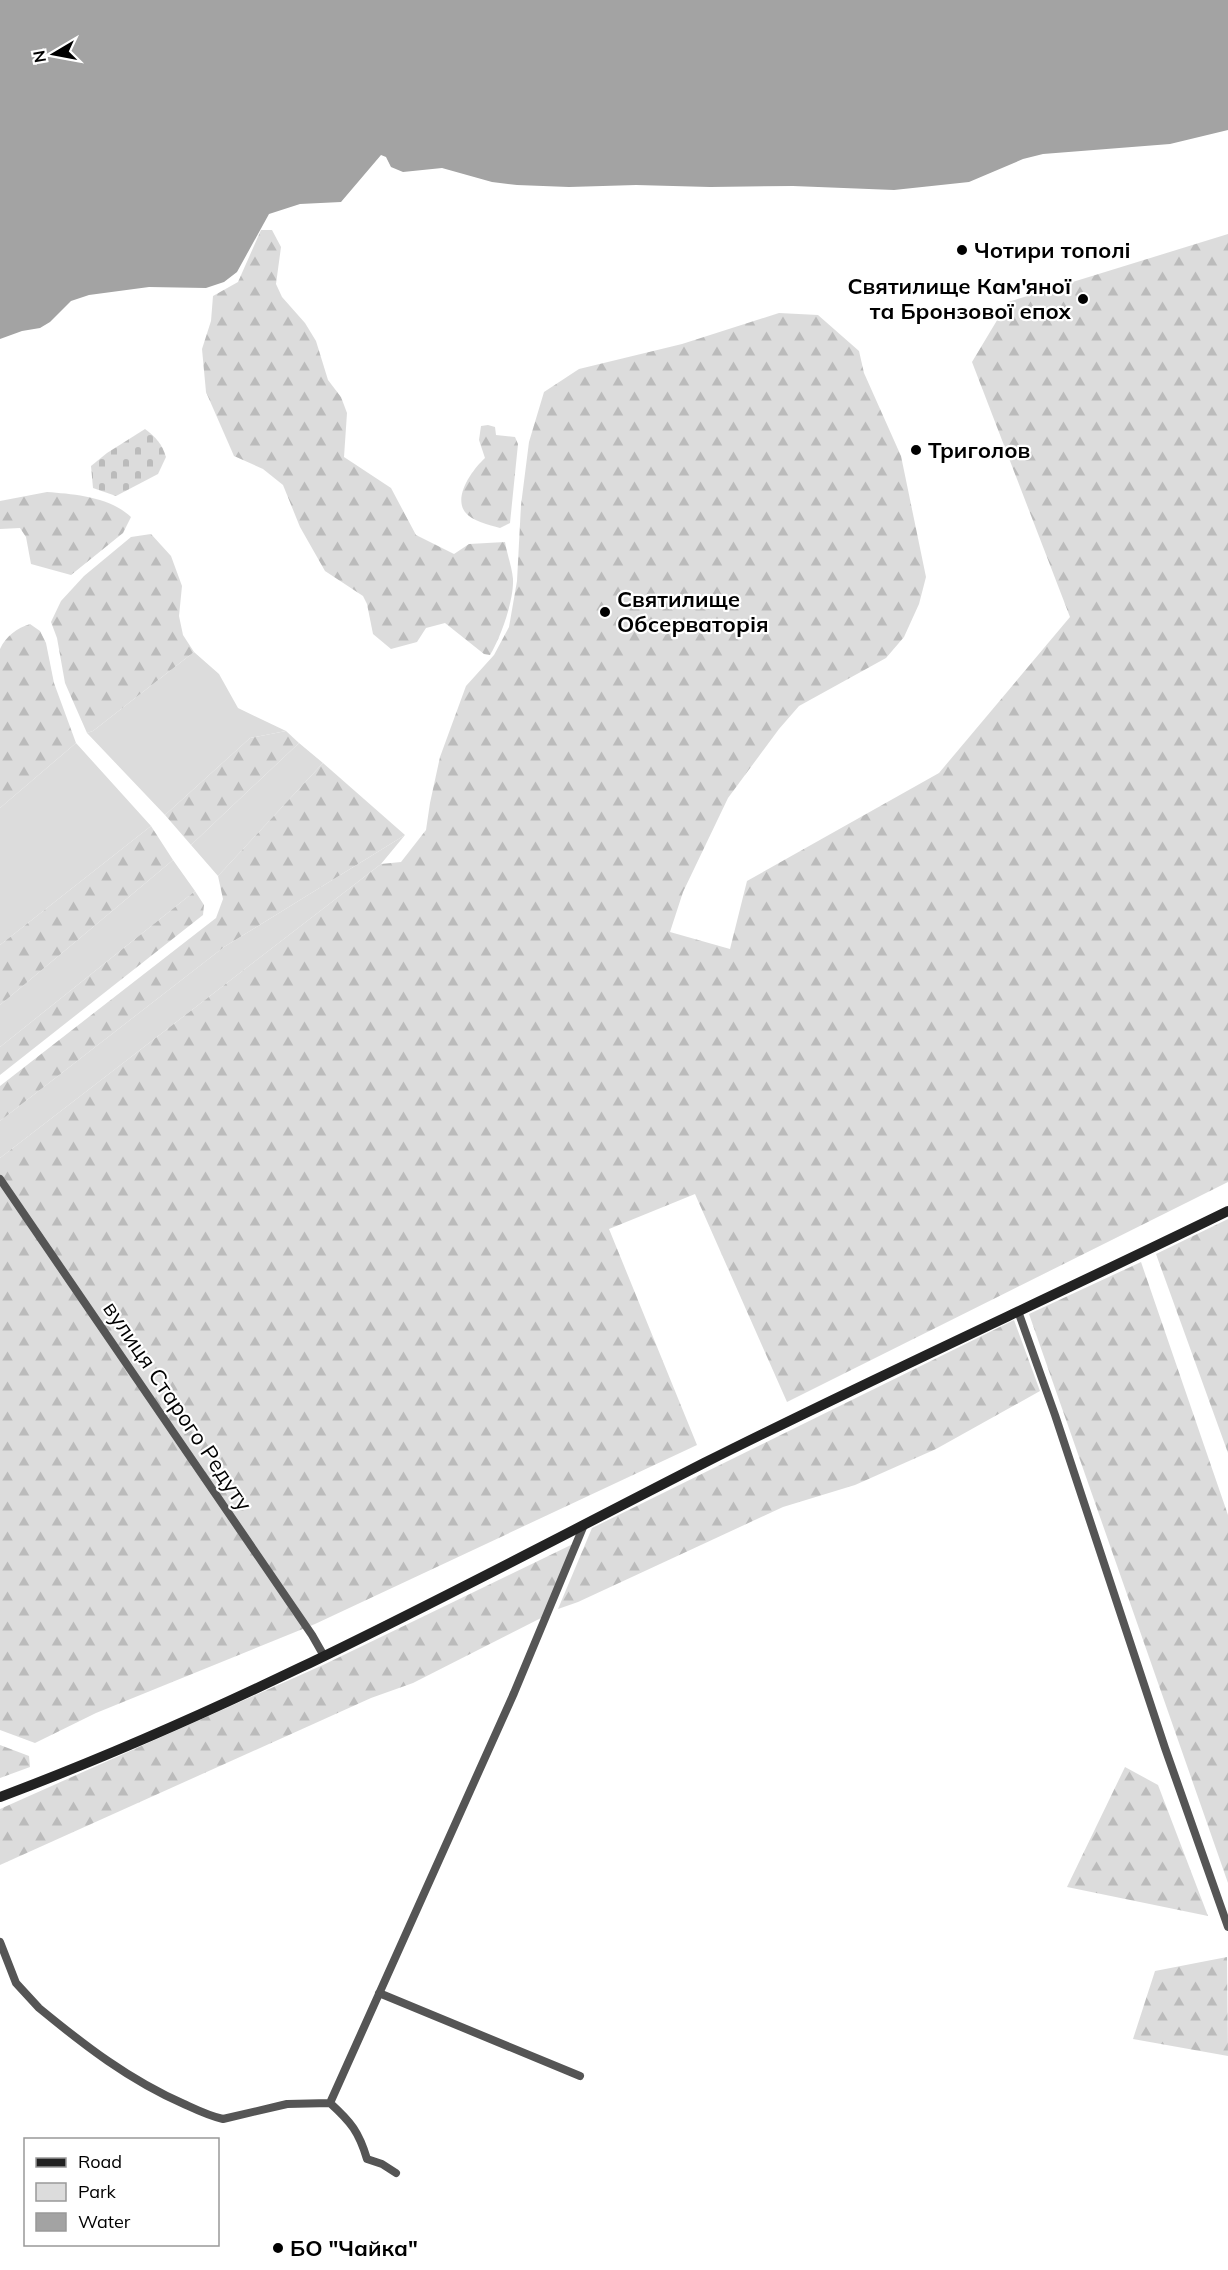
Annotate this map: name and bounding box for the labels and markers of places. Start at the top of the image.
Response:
place label: Чотири тополі [974,236,1131,264]
marker: Чотири тополі [955,243,969,257]
place label: Святилище Кам'яної та Бронзової епох [848,272,1072,325]
marker: Святилище Кам'яної та Бронзової епох [1076,292,1090,306]
place label: Триголов [928,436,1030,464]
marker: Триголов [909,443,923,457]
place label: Святилище Обсерваторія [617,585,768,638]
marker: Святилище Обсерваторія [598,605,612,619]
place label: БО "Чайка" [290,2234,418,2262]
marker: БО "Чайка" [271,2241,285,2255]

